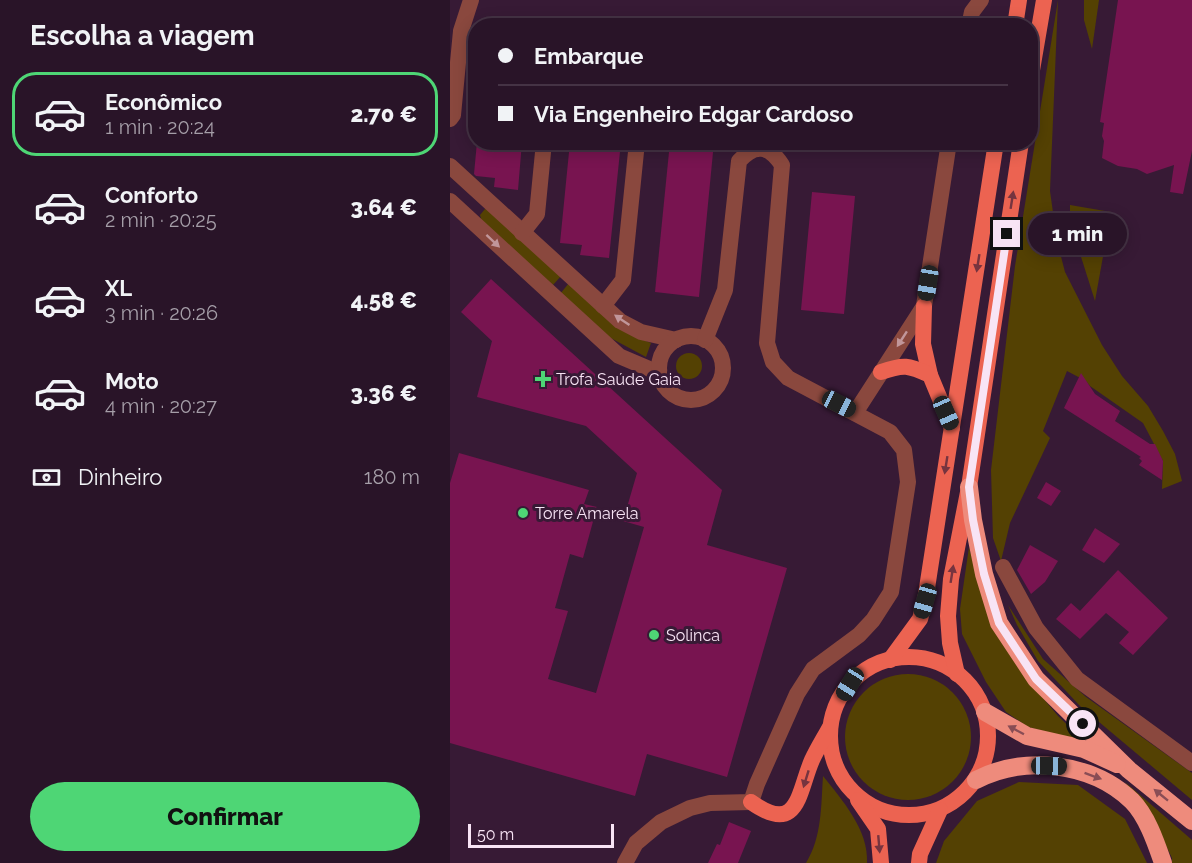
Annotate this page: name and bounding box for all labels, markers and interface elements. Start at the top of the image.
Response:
text: Escolha a viagem [30,20,255,51]
text: Embarque [534,43,643,69]
icon: car [33,87,87,141]
text: Econômico [105,89,222,115]
text: 2.70 € [350,101,417,127]
text: Via Engenheiro Edgar Cardoso [534,101,853,127]
text: 1 min · 20:24 [105,115,215,139]
icon: car [33,180,87,234]
text: Conforto [105,182,198,208]
one-way arrow [1008,191,1017,210]
text: 3.64 € [350,194,417,220]
text: 2 min · 20:25 [105,208,217,232]
callout: 1 min [1028,213,1127,255]
route end [993,220,1020,247]
text: 1 min [1052,222,1103,246]
one-way arrow [485,234,500,247]
one-way arrow [973,253,982,272]
car [916,264,940,302]
icon: car [33,273,87,327]
text: XL [105,275,132,301]
text: 4.58 € [351,287,417,313]
text: 3 min · 20:26 [105,301,218,325]
one-way arrow [614,315,630,326]
one-way arrow [897,331,908,347]
icon: car [33,366,87,420]
text: Moto [105,368,159,394]
marker: Trofa Saúde Gaia [534,370,552,388]
place label: Trofa Saúde Gaia [556,370,681,389]
text: 3.36 € [351,380,417,406]
car [819,388,859,420]
car [930,393,962,433]
text: 4 min · 20:27 [105,394,217,418]
one-way arrow [942,455,951,474]
icon: cash [30,461,63,494]
text: Dinheiro [78,464,162,490]
text: 180 m [364,465,420,489]
place label: Torre Amarela [535,504,639,523]
marker: Torre Amarela [516,506,530,520]
one-way arrow [948,565,957,584]
car [911,581,939,621]
place label: Solinca [666,626,720,645]
marker: Solinca [647,628,661,642]
car [833,664,867,704]
route start [1069,710,1096,737]
one-way arrow [1007,725,1024,735]
car [1031,757,1067,775]
one-way arrow [801,770,810,788]
one-way arrow [1085,772,1103,782]
button: Confirmar [30,782,420,851]
one-way arrow [1153,789,1169,802]
scale bar [468,821,614,848]
text: 50 m [477,825,514,844]
one-way arrow [874,835,884,854]

